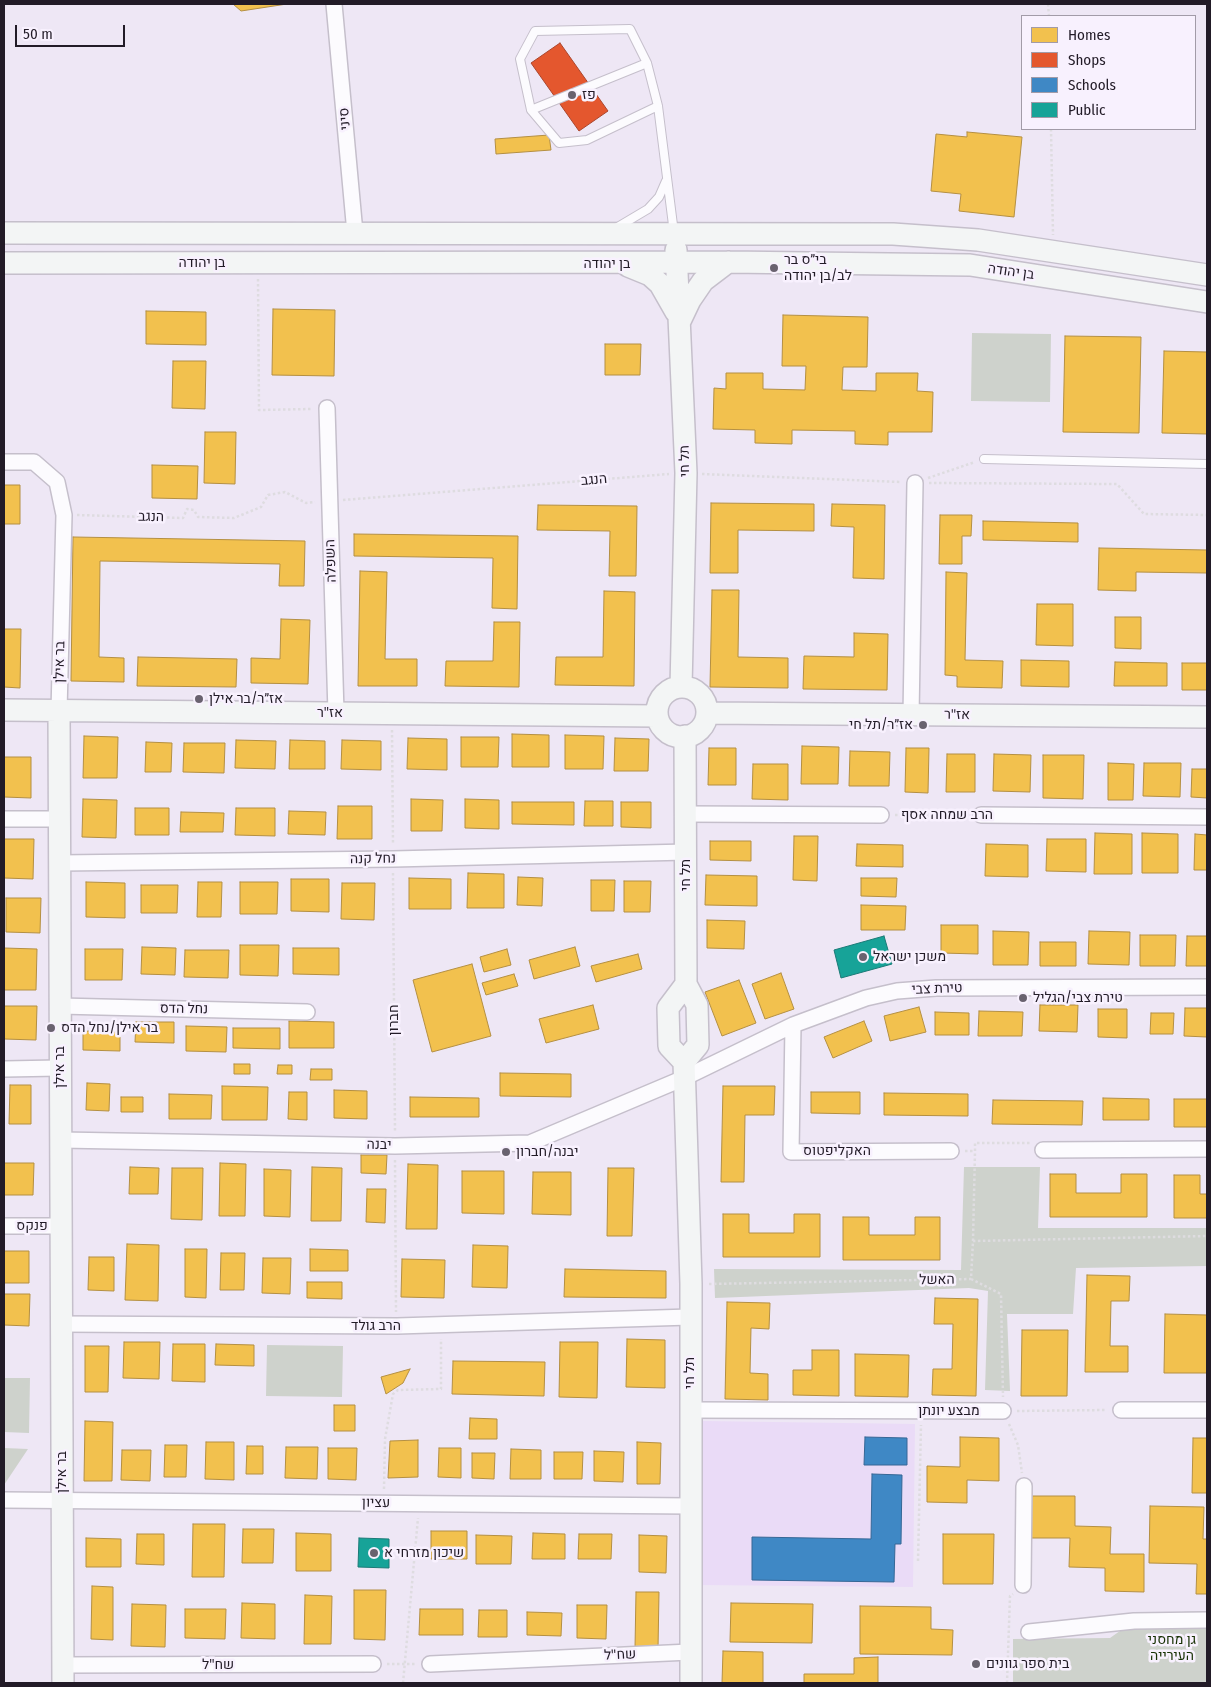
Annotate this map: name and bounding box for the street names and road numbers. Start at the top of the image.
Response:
street label: סיני [336,107,354,131]
street label: בן יהודה [179,255,225,271]
street label: בן יהודה [584,256,630,272]
street label: בן יהודה [987,260,1035,284]
street label: תל חי [676,445,694,477]
street label: הנגב [580,470,608,490]
street label: הנגב [138,508,164,526]
street label: השפלה [322,539,340,583]
street label: בר אילן [51,641,69,683]
street label: אז"ר [317,705,343,721]
street label: אז"ר [944,706,970,724]
street label: הרב שמחה אסף [901,807,993,823]
street label: נחל קנה [350,850,396,868]
street label: תל חי [678,859,694,891]
street label: טירת צבי [911,980,963,998]
street label: נחל הדס [160,1000,208,1018]
street label: חברון [386,1005,402,1035]
street label: בר אילן [52,1046,68,1088]
street label: יבנה [366,1136,392,1154]
street label: האקליפטוס [803,1143,871,1159]
street label: פנקס [16,1218,48,1234]
street label: האשל [919,1271,955,1289]
street label: הרב גולד [351,1318,401,1334]
street label: תל חי [682,1357,698,1389]
street label: מבצע יונתן [918,1403,980,1419]
street label: בר אילן [54,1451,70,1493]
street label: עציון [362,1494,390,1512]
street label: שח"ל [604,1646,636,1664]
street label: שח"ל [202,1657,234,1673]

